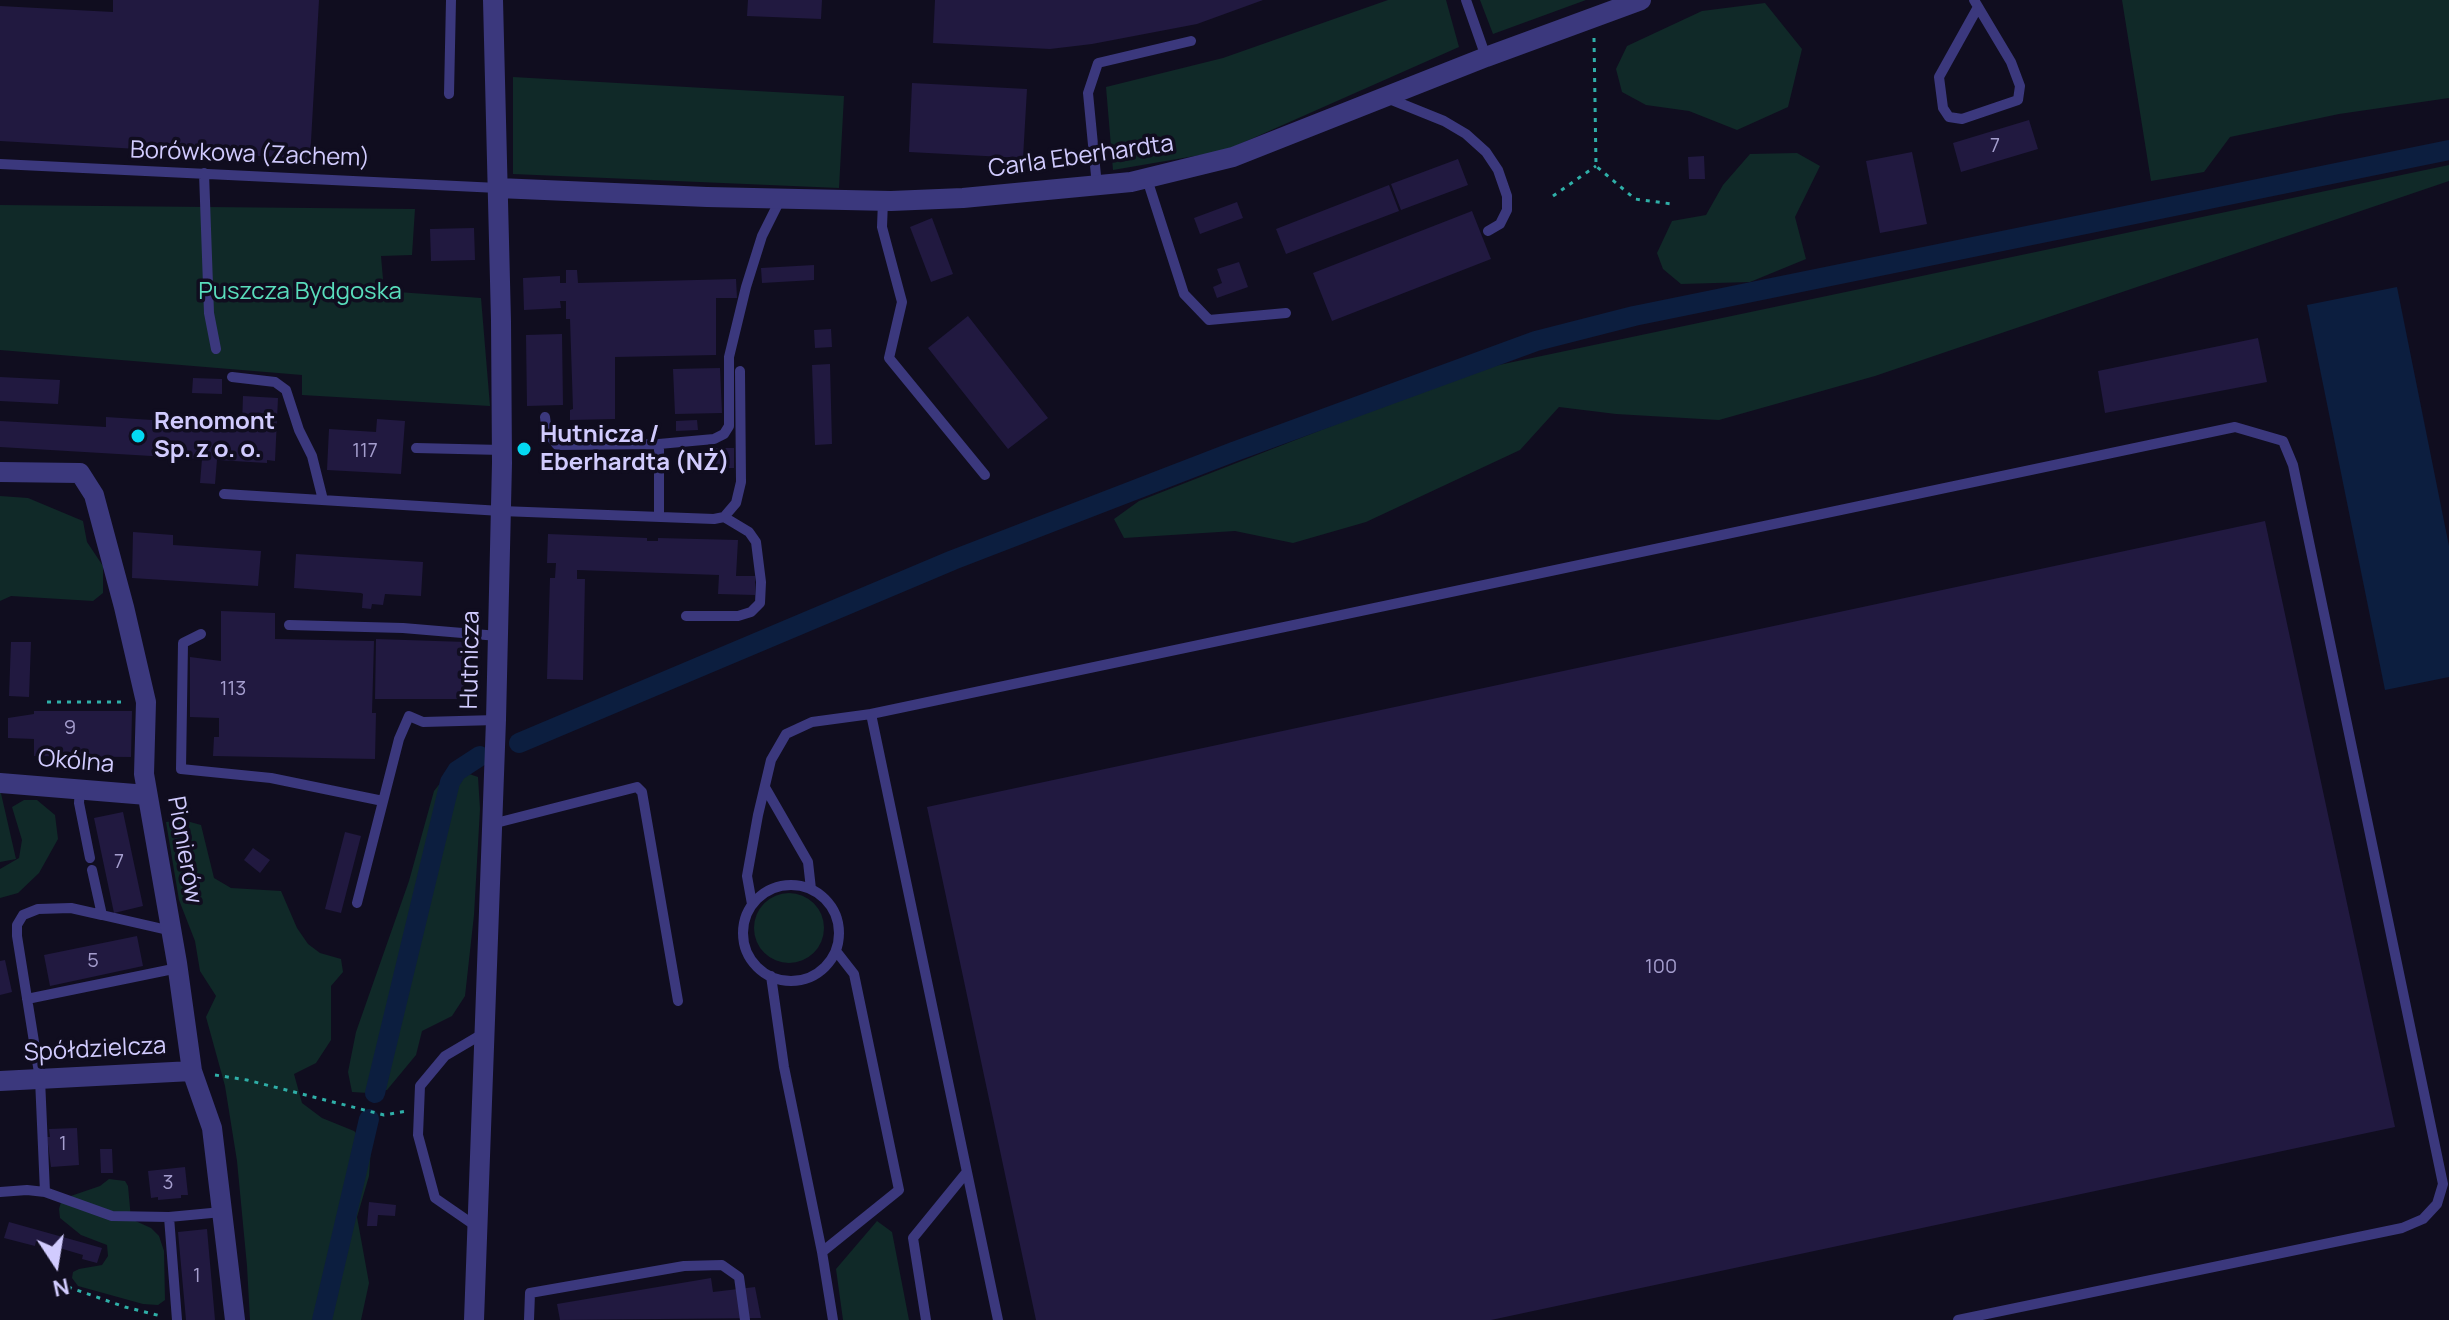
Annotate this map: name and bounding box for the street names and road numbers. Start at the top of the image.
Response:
street label: Carla Eberhardta [987,130,1175,184]
street label: Borówkowa (Zachem) [129,136,371,174]
street label: Hutnicza [456,610,486,710]
street label: Okólna [37,744,115,780]
street label: Pionierów [160,794,208,906]
street label: Spółdzielcza [23,1032,167,1068]

